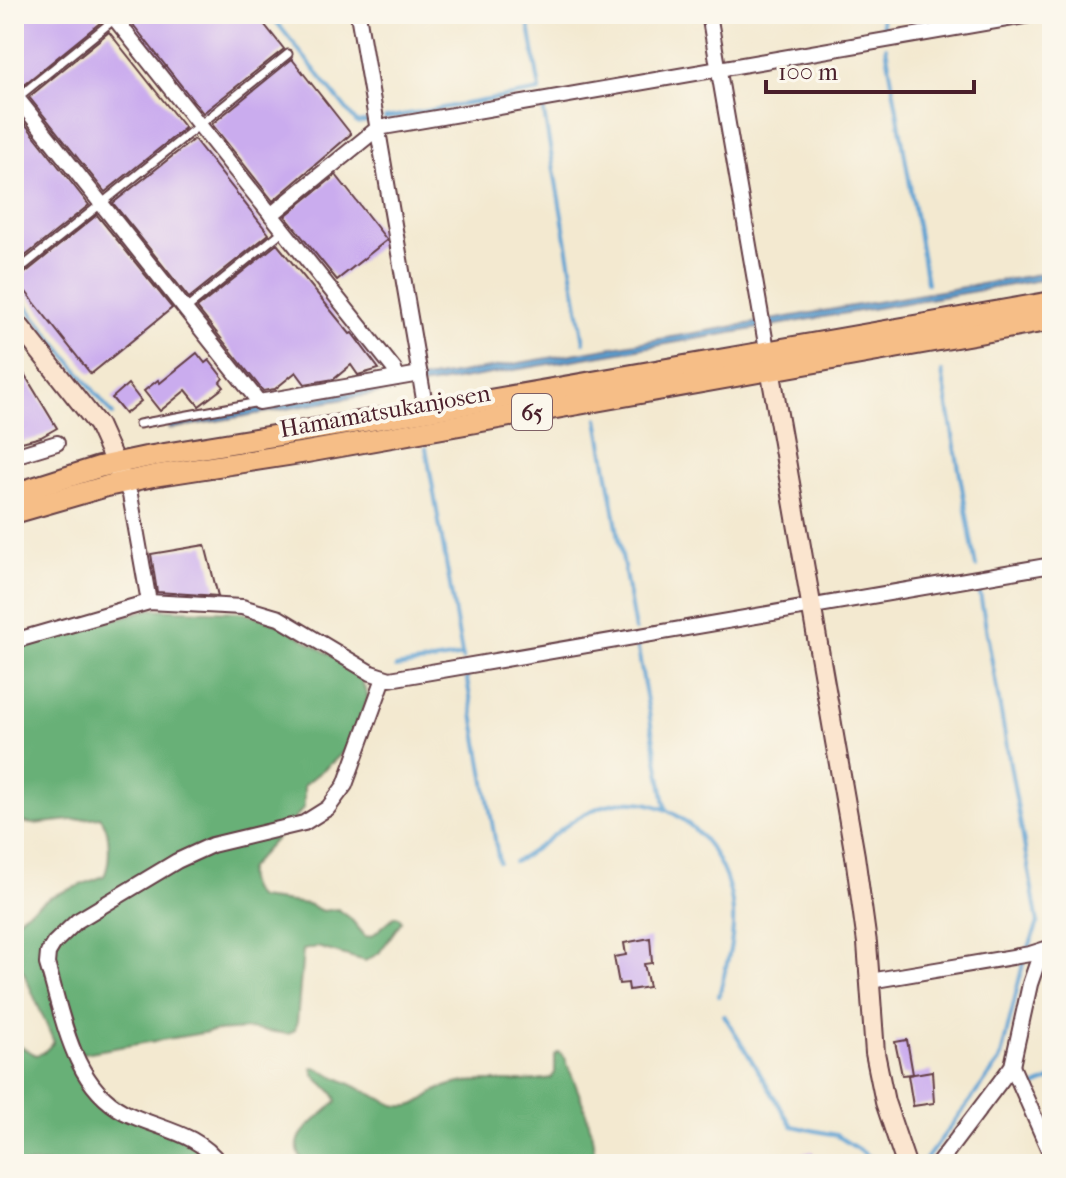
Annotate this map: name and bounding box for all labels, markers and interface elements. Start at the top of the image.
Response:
scale bar [766,44,974,94]
text: 100 m [778,58,838,86]
street label: Hamamatsukanjosen [278,379,493,443]
road number: 65 [512,394,552,430]

